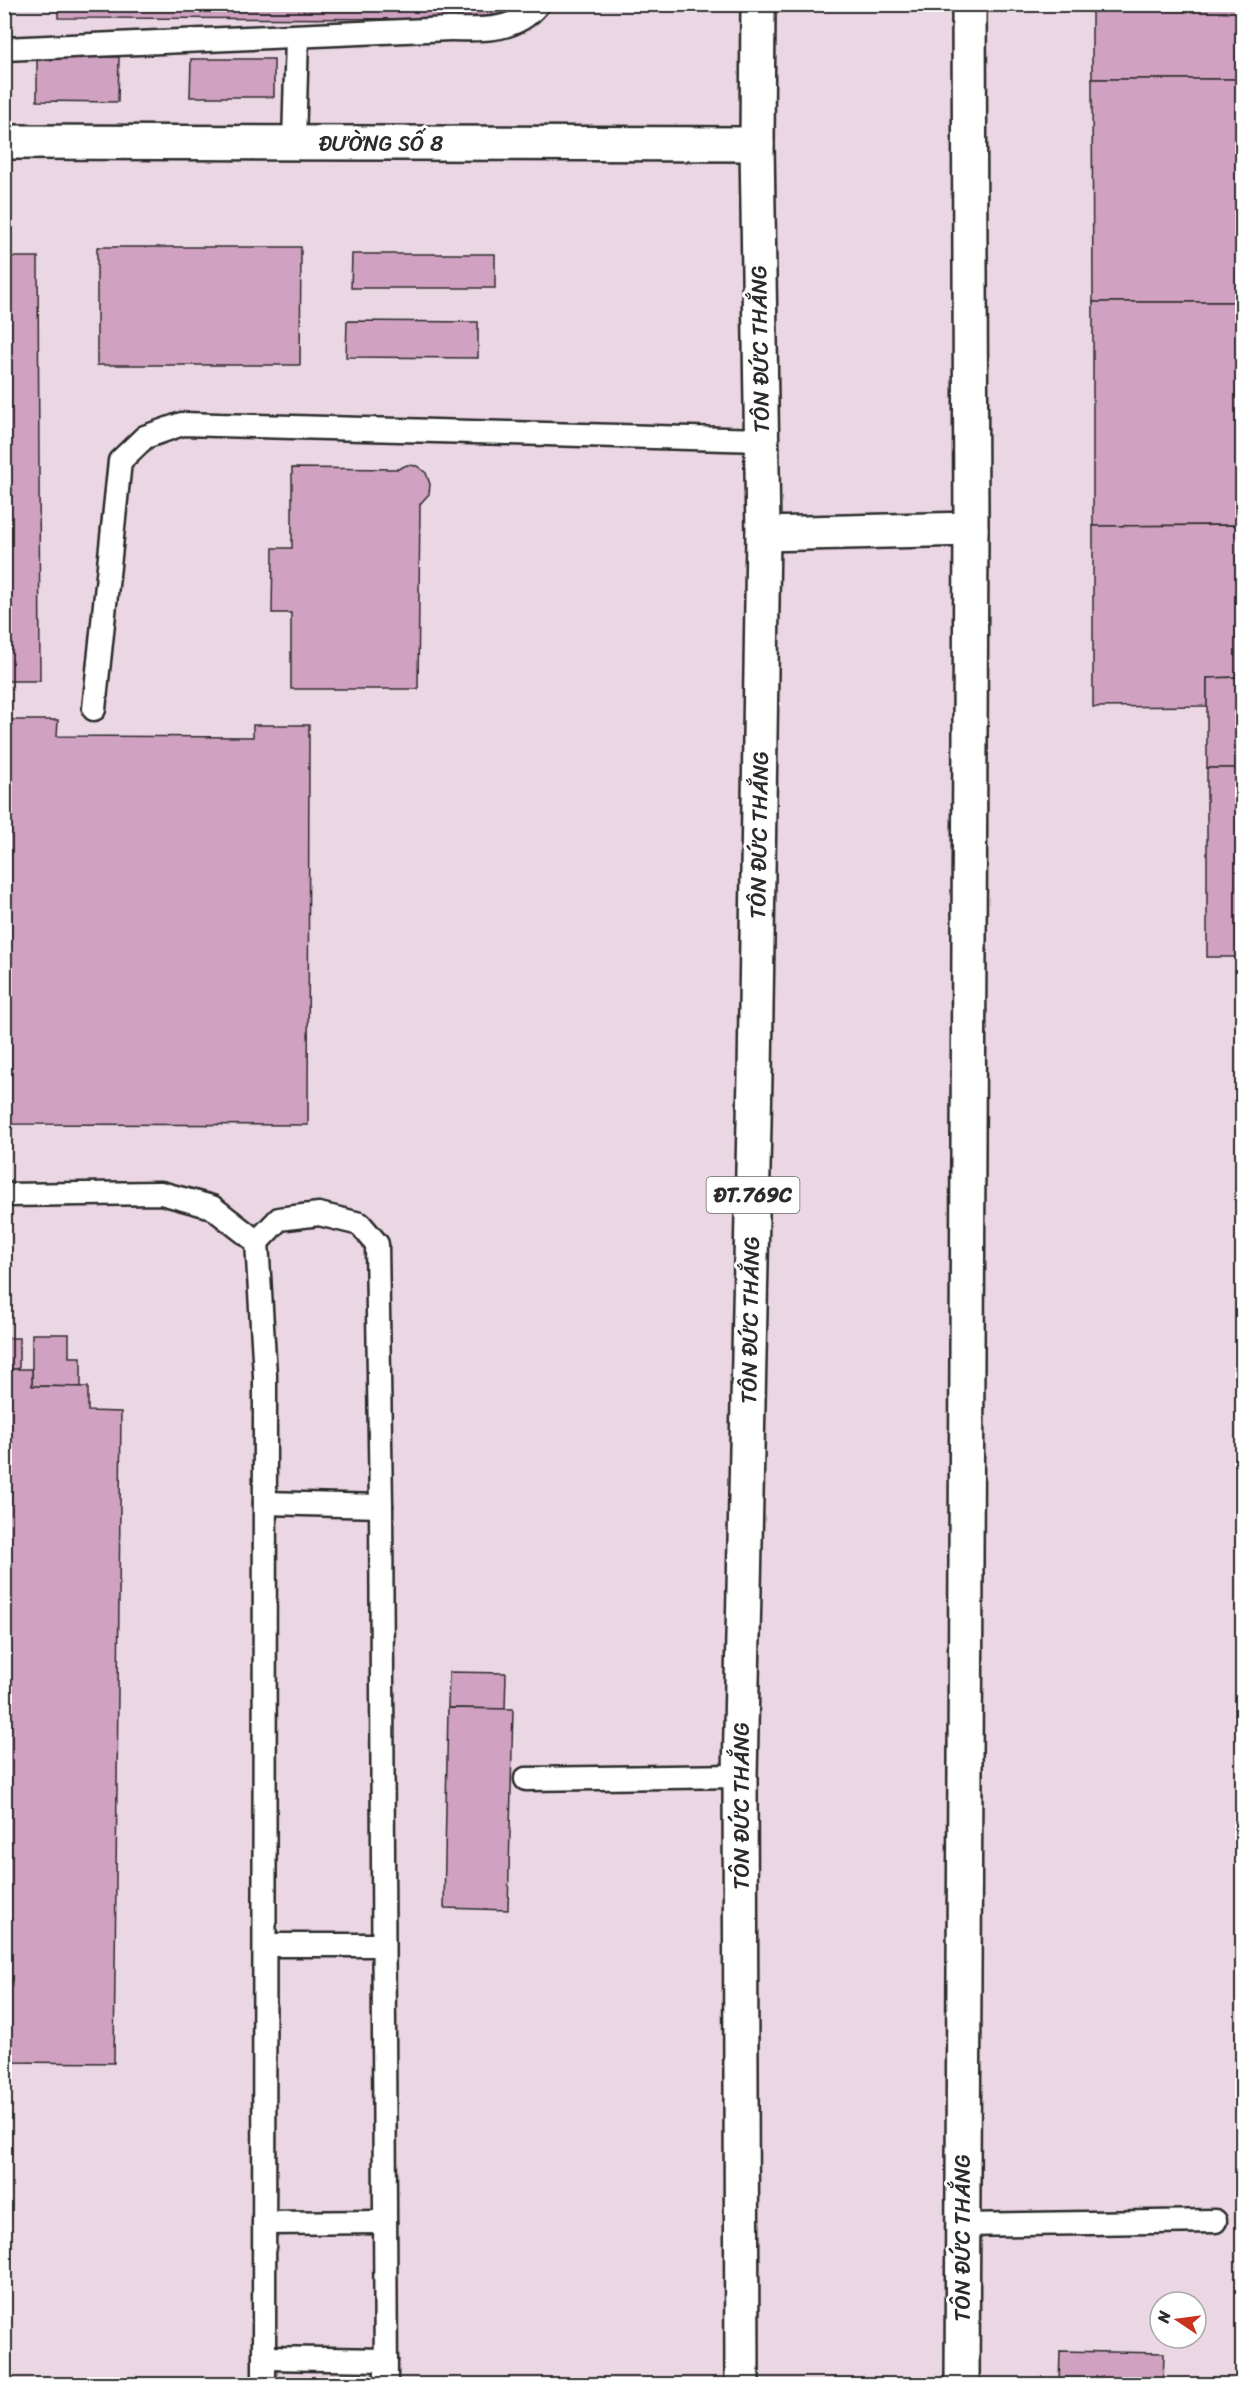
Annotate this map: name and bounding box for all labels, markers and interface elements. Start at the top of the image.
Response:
street label: ĐƯỜNG SỐ 8 [319,124,443,163]
street label: TÔN ĐỨC THẮNG [739,265,781,433]
street label: TÔN ĐỨC THẮNG [738,751,780,919]
road number: ĐT.769C [706,1177,800,1213]
street label: TÔN ĐỨC THẮNG [729,1236,771,1404]
street label: TÔN ĐỨC THẮNG [722,1722,761,1890]
street label: TÔN ĐỨC THẮNG [943,2154,982,2322]
north arrow [1148,2290,1208,2350]
text: N [1148,2307,1179,2326]

